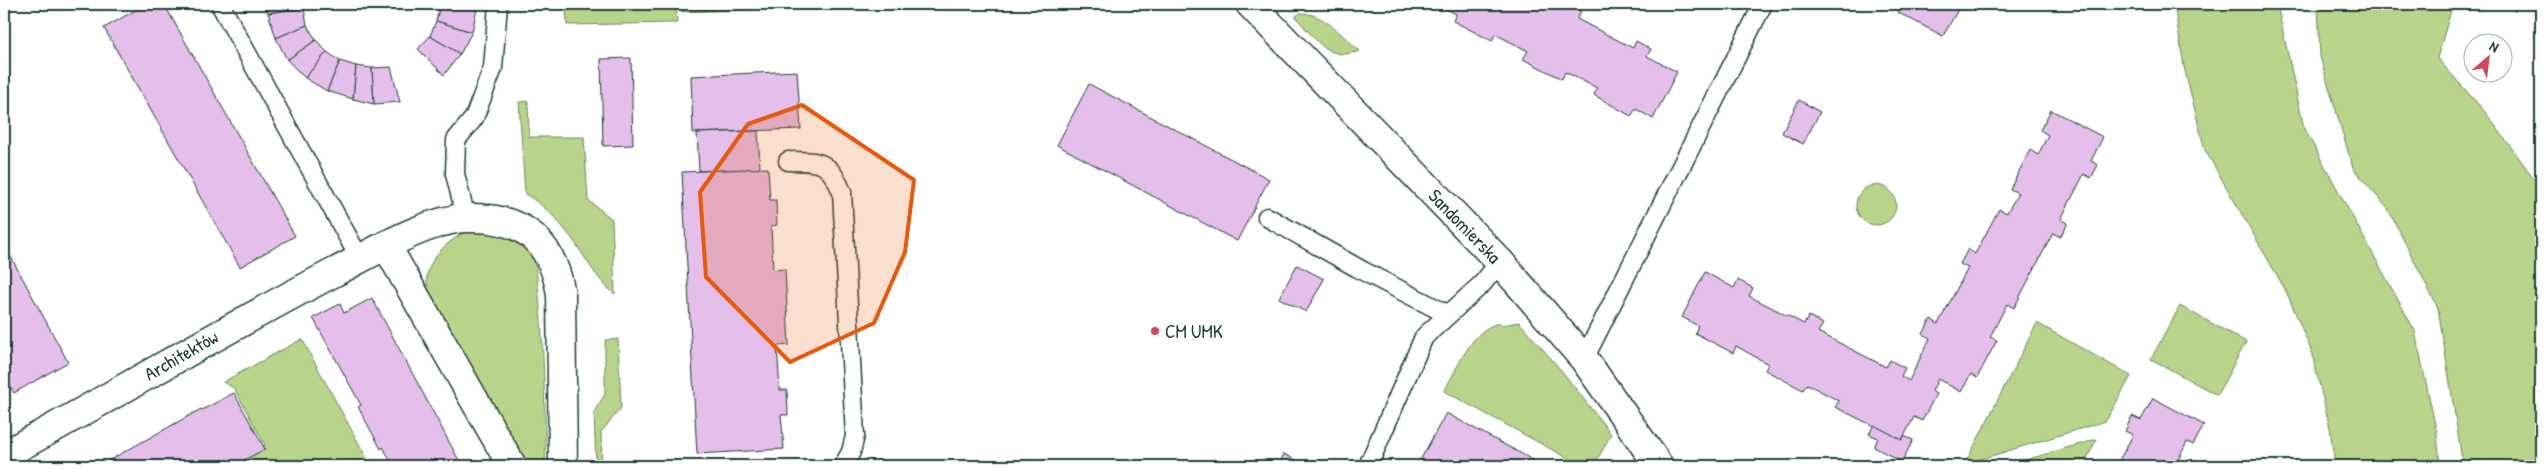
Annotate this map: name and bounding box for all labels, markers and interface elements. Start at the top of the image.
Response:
north arrow [2462,32,2512,82]
text: N [2487,36,2503,56]
street label: Sandomierska [1423,183,1508,269]
place label: CM UMK [1165,318,1223,344]
street label: Architektów [139,323,223,387]
marker: CM UMK [1149,325,1161,337]

